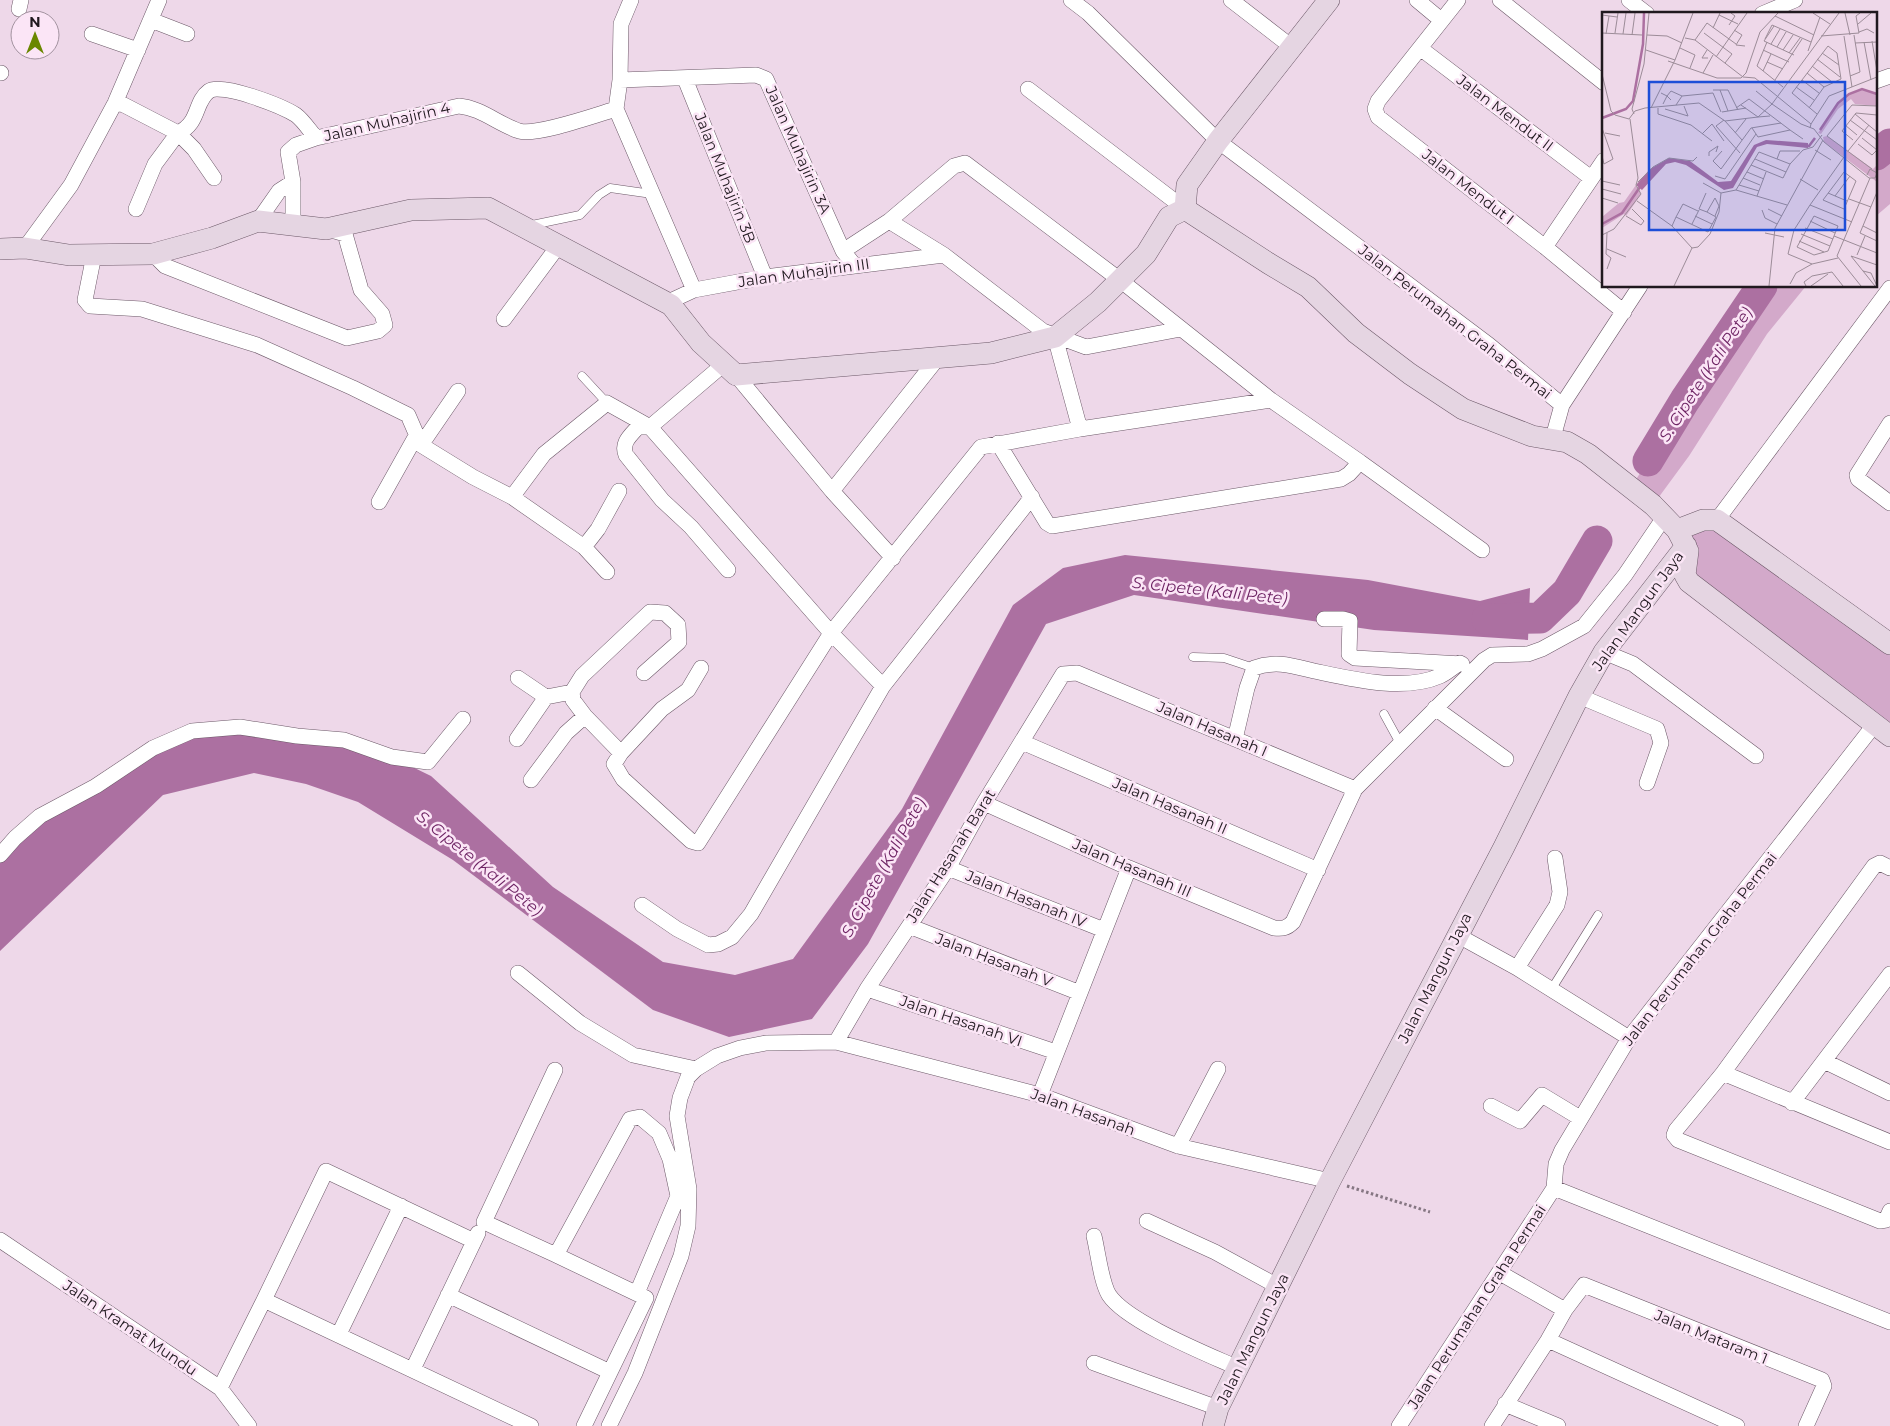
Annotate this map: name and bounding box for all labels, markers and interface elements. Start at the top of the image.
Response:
north arrow [10,10,60,60]
inset map [1602,12,1878,288]
text: N [29,13,41,31]
street label: Jalan Mendut II [1452,69,1557,155]
street label: Jalan Muhajirin 3A [761,82,835,217]
street label: Jalan Muhajirin 4 [321,98,452,145]
street label: Jalan Muhajirin 3B [690,109,760,246]
street label: Jalan Mendut I [1418,144,1518,228]
street label: Jalan Perumahan Graha Permai [1354,240,1556,403]
street label: Jalan Muhajirin III [736,254,871,291]
water label: S. Cipete (Kali Pete) [1655,304,1756,445]
street label: Jalan Mangun Jaya [1587,547,1688,675]
water label: S. Cipete (Kali Pete) [1131,573,1289,608]
street label: Jalan Hasanah I [1153,696,1270,760]
street label: Jalan Hasanah II [1109,772,1230,838]
street label: Jalan Hasanah Barat [901,785,999,927]
water label: S. Cipete (Kali Pete) [837,794,930,940]
water label: S. Cipete (Kali Pete) [413,807,546,920]
street label: Jalan Hasanah III [1069,834,1194,901]
street label: Jalan Perumahan Graha Permai [1618,848,1781,1050]
street label: Jalan Hasanah IV [962,865,1090,932]
street label: Jalan Mangun Jaya [1393,909,1476,1047]
street label: Jalan Hasanah V [932,928,1056,991]
street label: Jalan Hasanah VI [896,990,1025,1050]
street label: Jalan Hasanah [1027,1084,1138,1139]
street label: Jalan Perumahan Graha Permai [1403,1201,1550,1413]
street label: Jalan Mangun Jaya [1212,1270,1293,1408]
street label: Jalan Kramat Mundu [59,1275,201,1380]
street label: Jalan Mataram 1 [1651,1305,1771,1368]

